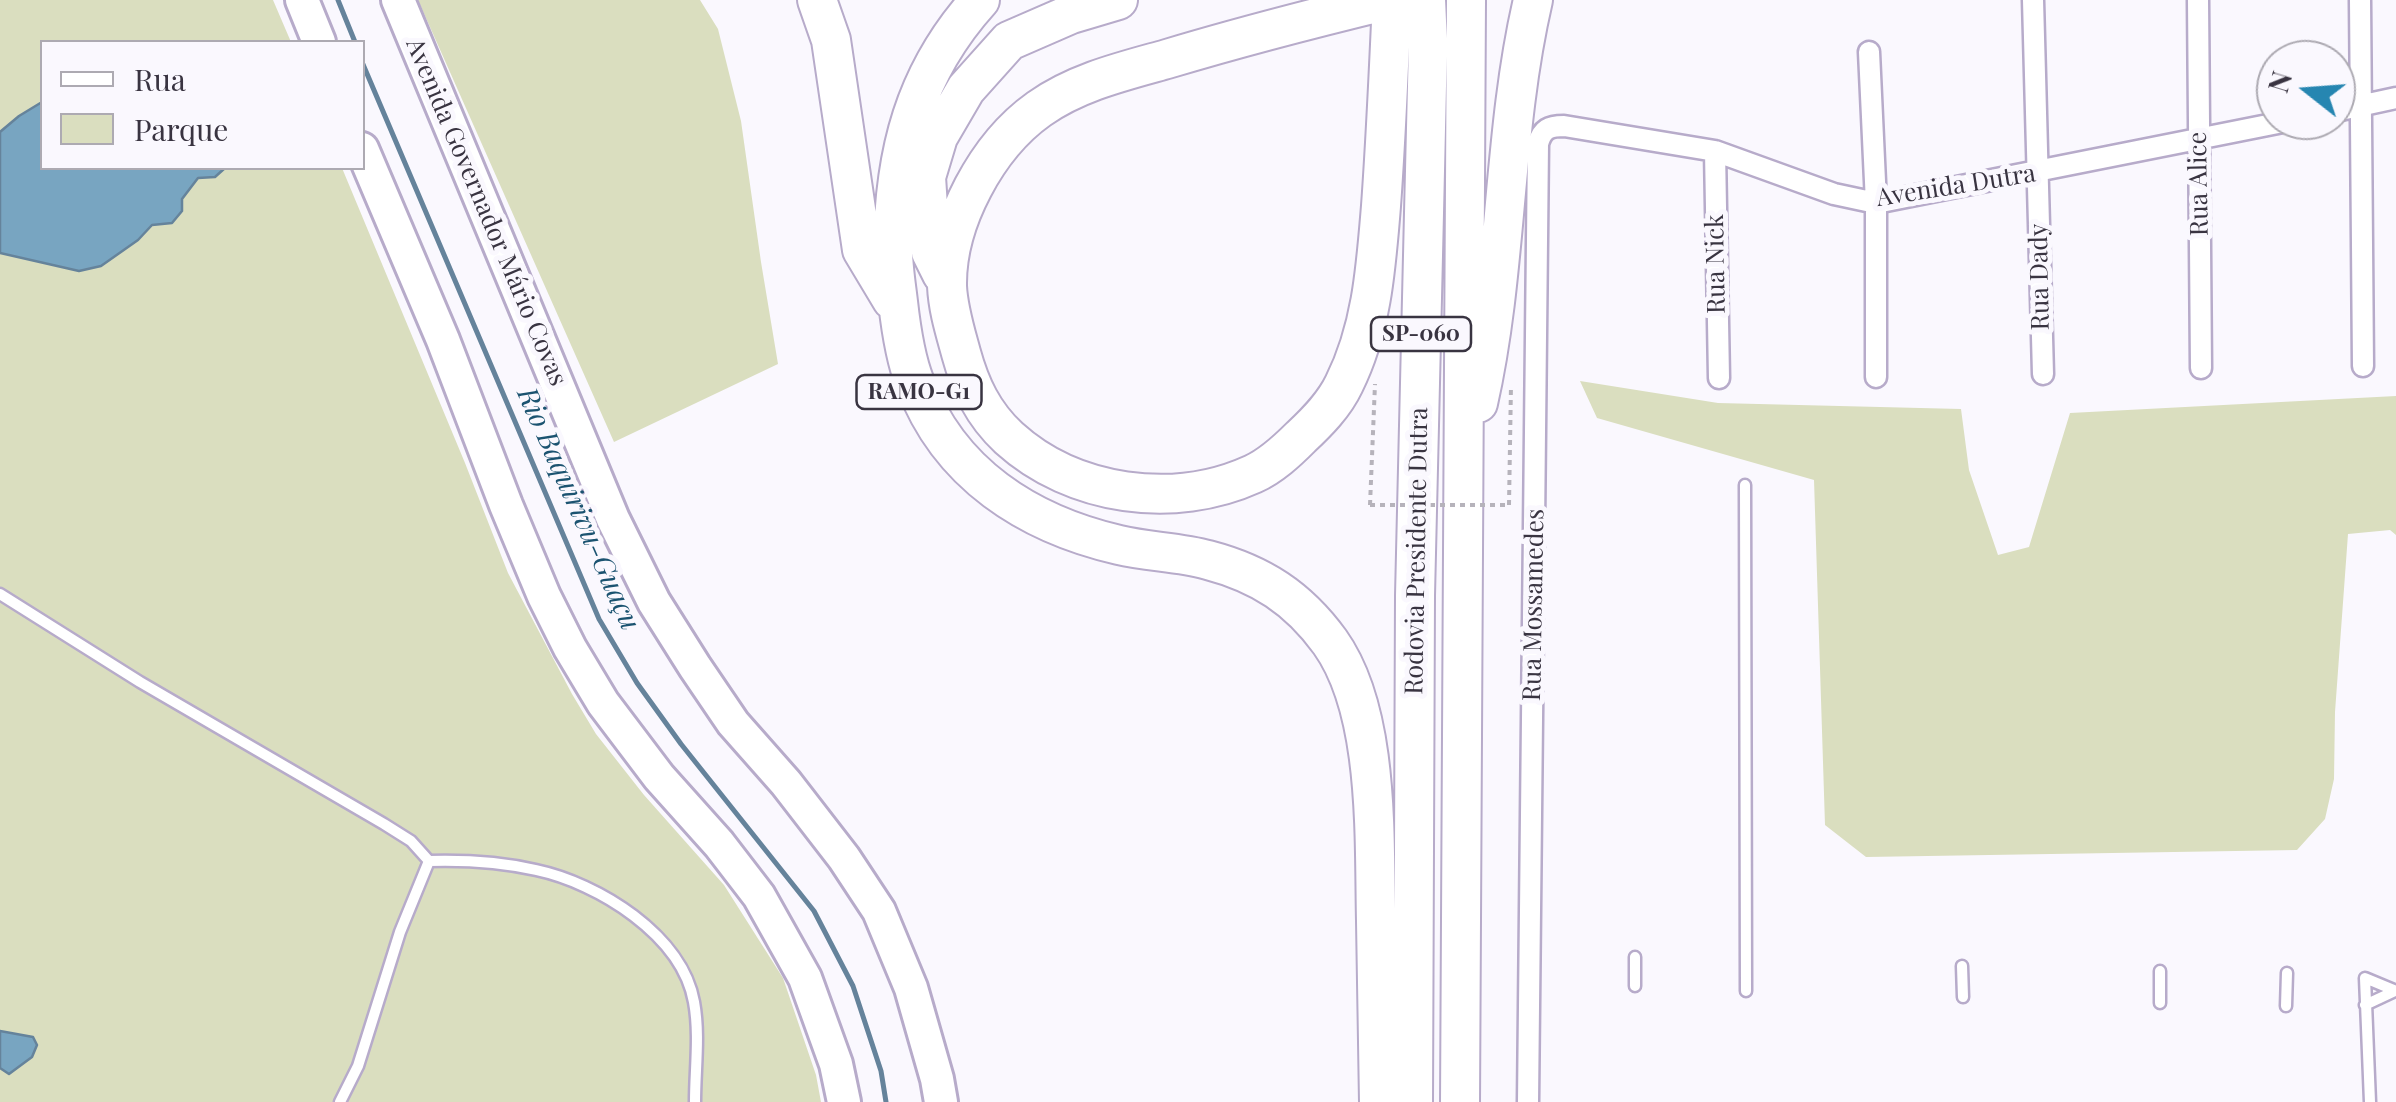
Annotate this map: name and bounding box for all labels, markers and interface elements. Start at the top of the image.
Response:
street label: Avenida Governador Mário Covas [399,34,573,390]
legend [40,40,365,170]
north arrow [2256,40,2356,140]
text: Rua [134,59,186,99]
text: N [2258,67,2299,97]
text: Parque [134,109,229,149]
street label: Rua Alice [2183,132,2215,236]
street label: Avenida Dutra [1874,159,2038,213]
street label: Rua Nick [1700,214,1732,314]
street label: Rua Dady [2024,223,2056,331]
road number: SP-060 [1371,317,1471,351]
road number: RAMO-G1 [856,375,982,409]
water label: Rio Baquirivu-Guaçu [509,382,647,636]
street label: Rodovia Presidente Dutra [1399,407,1435,695]
street label: Rua Mossamedes [1517,509,1551,701]

